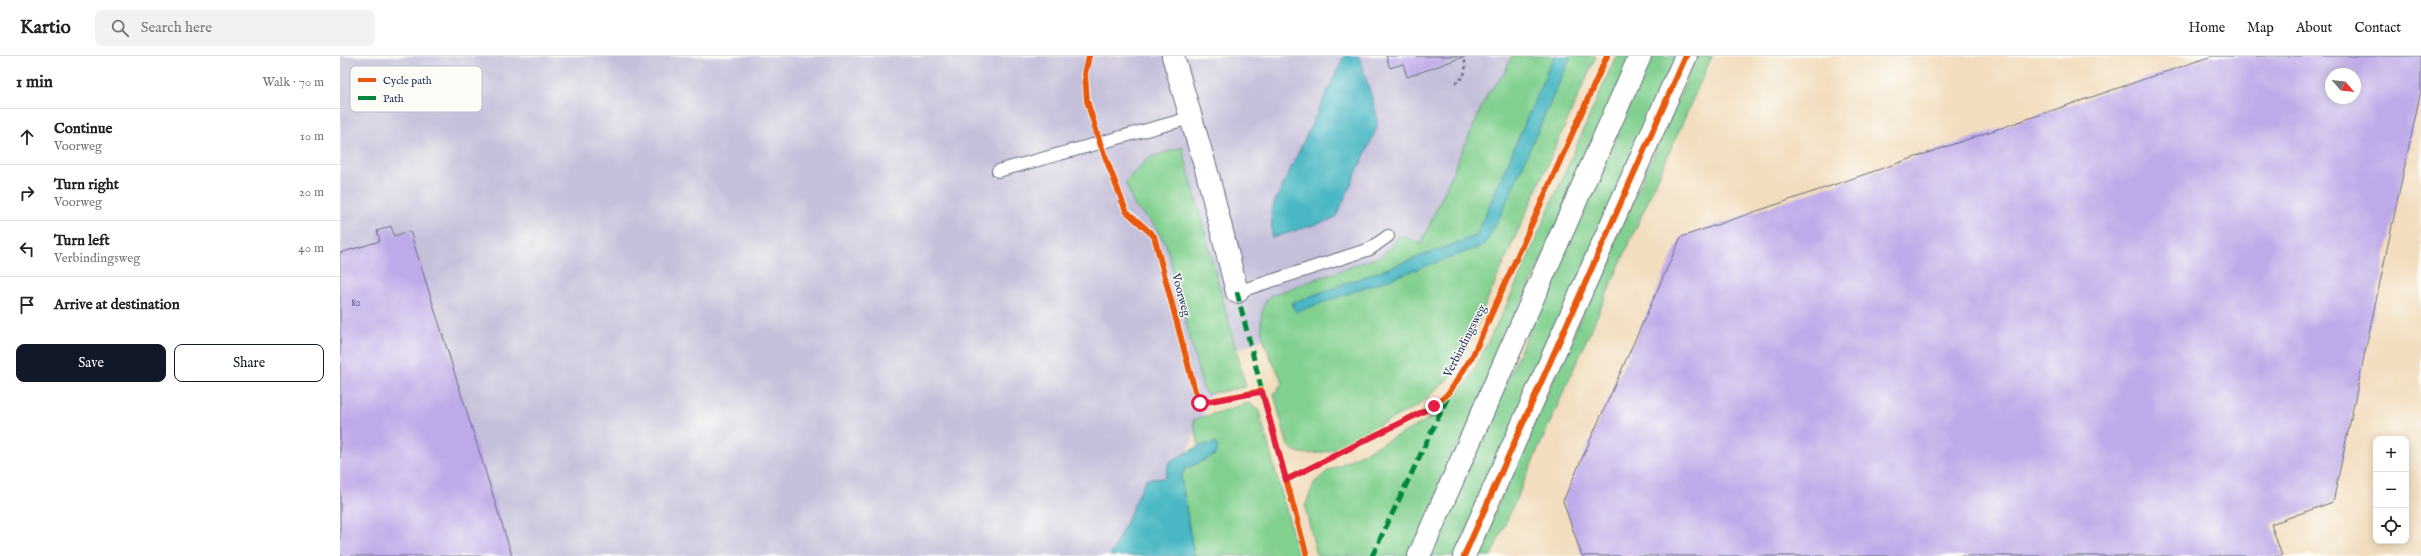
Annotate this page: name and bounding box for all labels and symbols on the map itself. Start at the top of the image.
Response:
legend [350,66,482,112]
north arrow [2325,68,2361,104]
text: Cycle path [383,74,432,88]
text: Path [383,92,404,106]
street label: Voorweg [1168,271,1194,319]
house number: 80 [352,297,360,310]
street label: Verbindingsweg [1440,302,1490,381]
route start [1191,394,1209,412]
route end [1425,397,1443,415]

